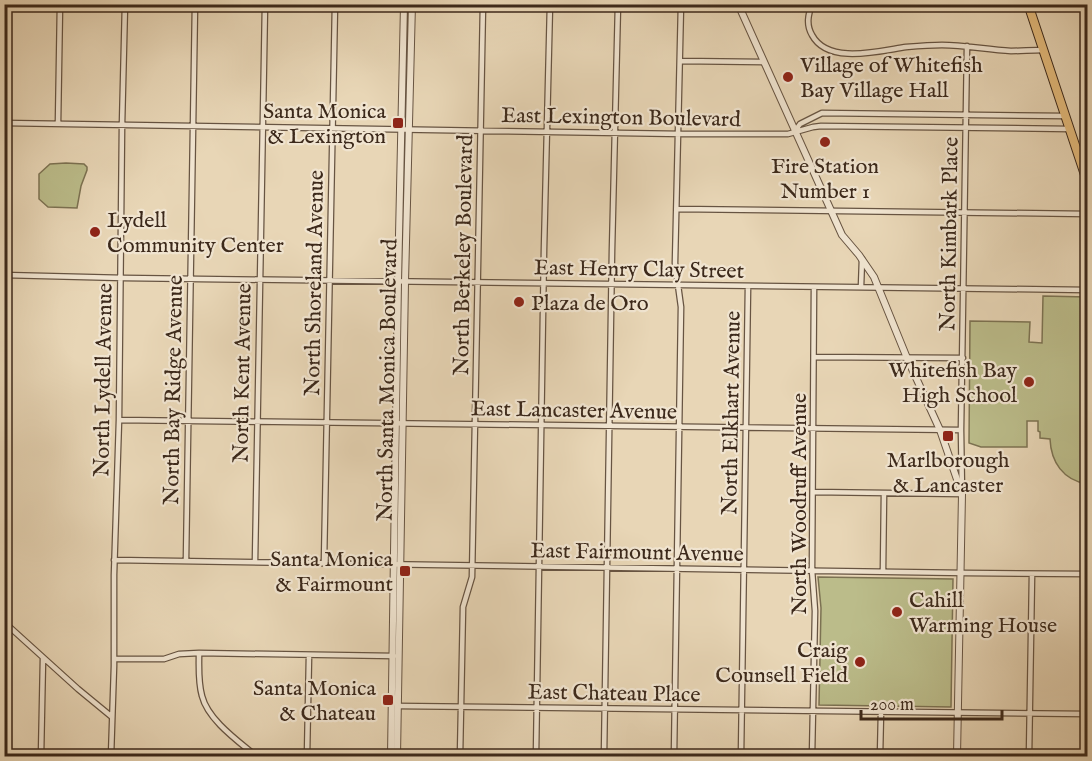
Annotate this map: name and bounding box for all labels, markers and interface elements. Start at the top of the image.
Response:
place label: Village of Whitefish Bay Village Hall [799,52,983,105]
marker: Village of Whitefish Bay Village Hall [781,70,795,84]
place label: Santa Monica & Lexington [263,98,386,151]
street label: East Lexington Boulevard [501,102,741,134]
marker: Santa Monica & Lexington [391,116,405,130]
street label: North Berkeley Boulevard [448,134,480,376]
marker: Fire Station Number 1 [818,135,832,149]
street label: North Kimbark Place [934,136,966,332]
place label: Fire Station Number 1 [771,153,879,206]
street label: North Shoreland Avenue [299,170,331,396]
place label: Lydell Community Center [107,207,284,260]
marker: Lydell Community Center [88,225,102,239]
street label: North Santa Monica Boulevard [372,238,404,522]
street label: East Henry Clay Street [534,254,745,286]
street label: North Bay Ridge Avenue [158,275,190,505]
street label: North Lydell Avenue [88,283,120,477]
street label: North Kent Avenue [227,283,259,463]
place label: Plaza de Oro [531,290,649,318]
marker: Plaza de Oro [512,295,526,309]
street label: North Elkhart Avenue [716,311,748,515]
place label: Whitefish Bay High School [888,357,1017,410]
marker: Whitefish Bay High School [1022,375,1036,389]
street label: North Woodruff Avenue [786,393,814,615]
street label: East Lancaster Avenue [471,395,677,427]
marker: Marlborough & Lancaster [941,429,955,443]
place label: Marlborough & Lancaster [887,447,1010,500]
street label: East Fairmount Avenue [530,537,744,569]
place label: Santa Monica & Fairmount [270,546,393,599]
marker: Santa Monica & Fairmount [398,564,412,578]
place label: Cahill Warming House [909,587,1057,640]
marker: Cahill Warming House [890,605,904,619]
place label: Craig Counsell Field [715,637,849,690]
marker: Craig Counsell Field [853,655,867,669]
place label: Santa Monica & Chateau [253,675,376,728]
street label: East Chateau Place [527,678,701,710]
scale bar [861,683,1002,721]
marker: Santa Monica & Chateau [381,693,395,707]
text: 200 m [870,694,914,717]

